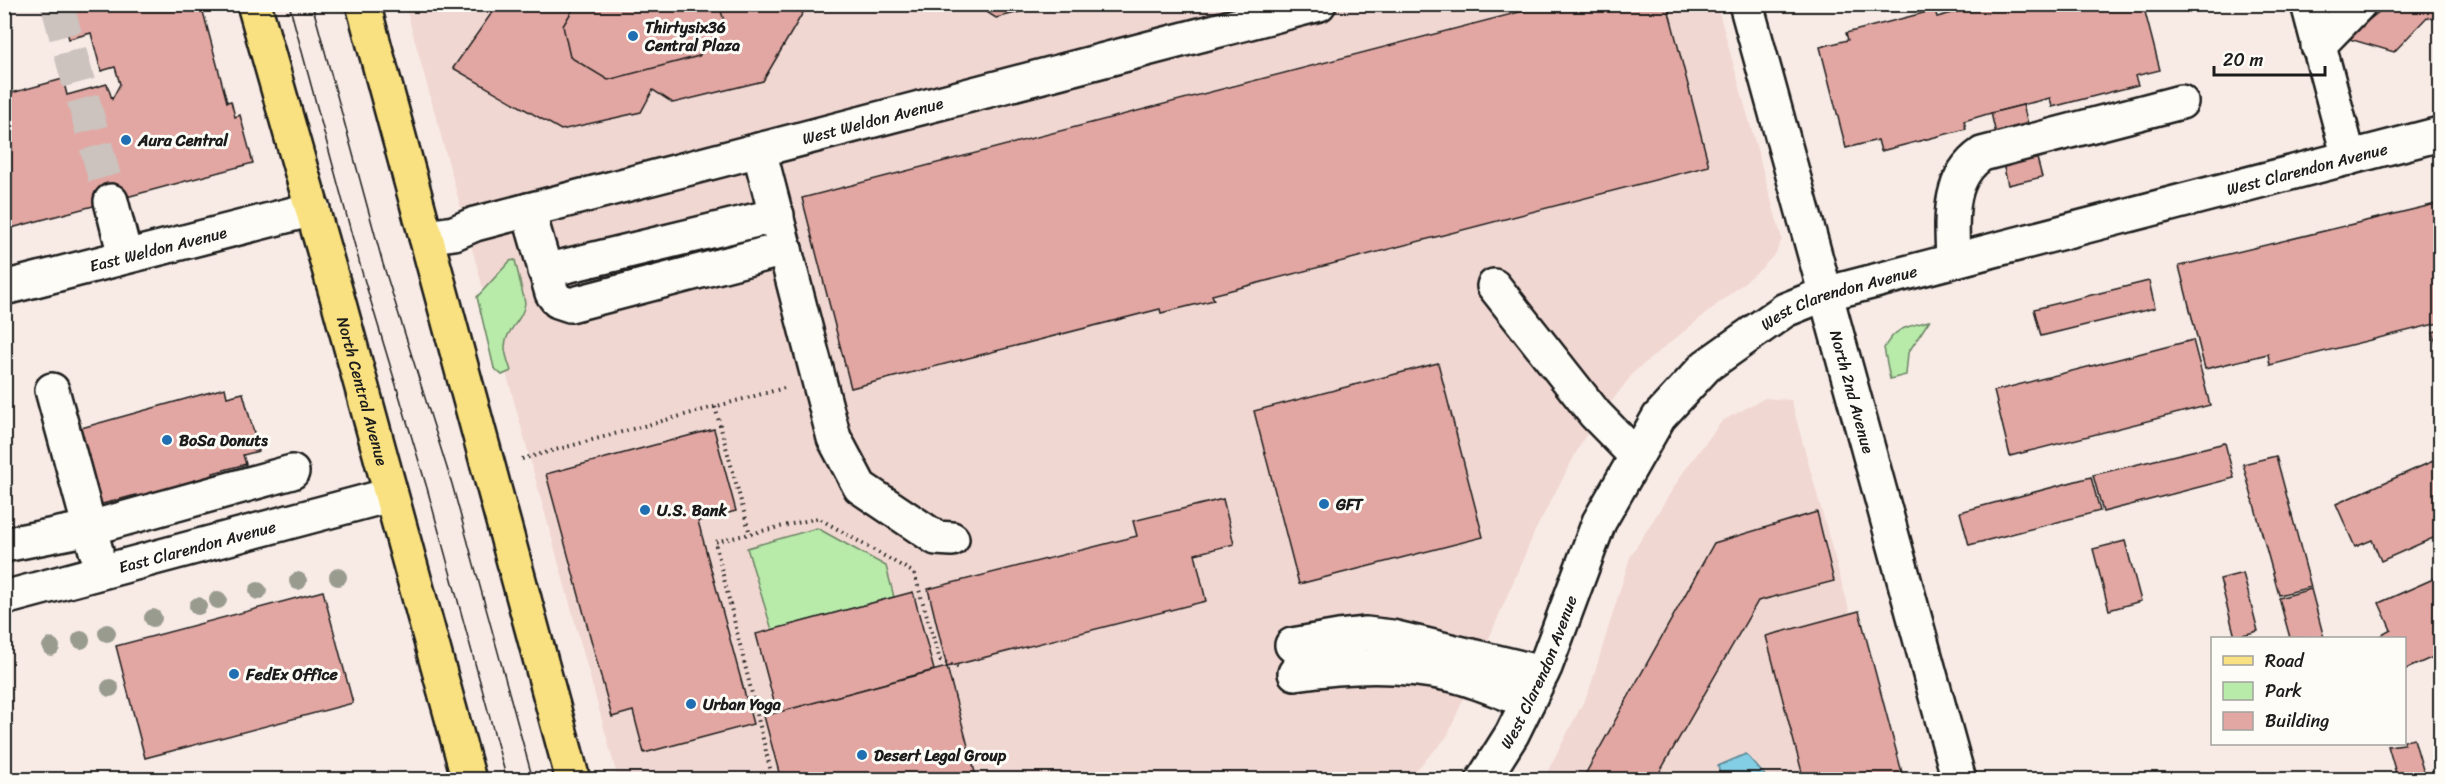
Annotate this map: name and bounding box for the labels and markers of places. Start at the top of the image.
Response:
place label: Thirtysix36 Central Plaza [644,13,740,60]
marker: Thirtysix36 Central Plaza [626,29,640,43]
place label: Aura Central [137,126,229,155]
marker: Aura Central [119,133,133,147]
place label: BoSa Donuts [179,426,268,455]
marker: BoSa Donuts [160,433,174,447]
place label: GFT [1335,490,1364,519]
place label: U.S. Bank [657,496,727,525]
marker: GFT [1317,497,1331,511]
marker: U.S. Bank [638,503,652,517]
place label: FedEx Office [245,660,339,689]
marker: FedEx Office [227,667,241,681]
place label: Urban Yoga [703,690,782,719]
marker: Urban Yoga [684,697,698,711]
place label: Desert Legal Group [874,741,1007,770]
marker: Desert Legal Group [855,748,869,762]

